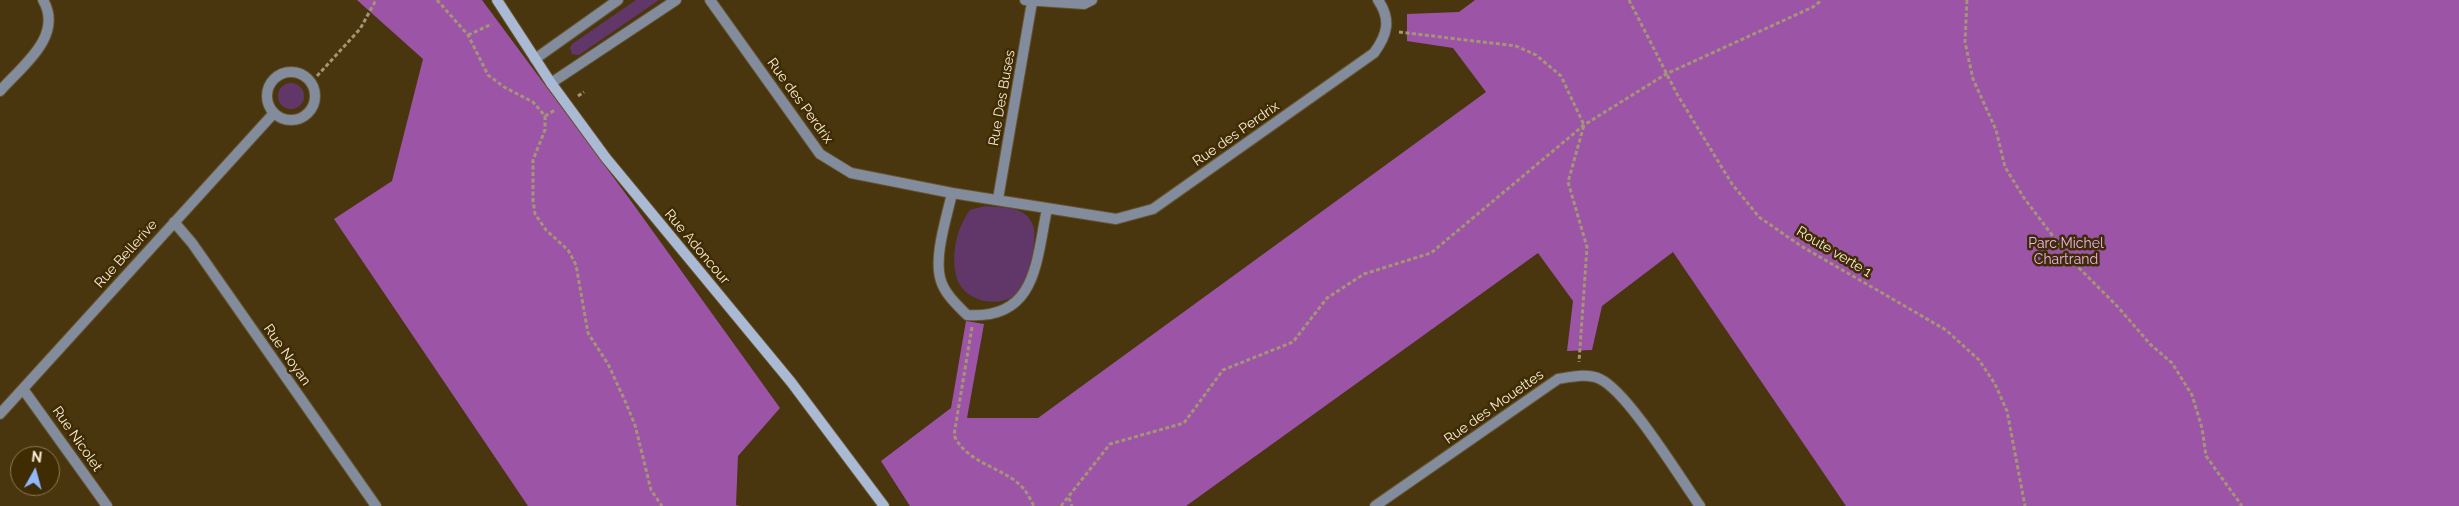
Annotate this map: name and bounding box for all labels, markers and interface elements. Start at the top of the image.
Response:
street label: Rue Des Buses [985,49,1019,147]
street label: Rue des Perdrix [763,55,837,147]
street label: Rue des Perdrix [1190,98,1282,170]
street label: Rue Adoncour [661,206,733,288]
street label: Rue Bellerive [91,216,161,292]
street label: Route verte 1 [1793,223,1875,281]
park label: Parc Michel Chartrand [2028,236,2104,268]
street label: Rue Noyan [260,321,314,389]
street label: Rue des Mouettes [1441,366,1547,448]
street label: Rue Nicolet [48,403,106,475]
north arrow [10,446,60,496]
text: N [30,449,43,466]

